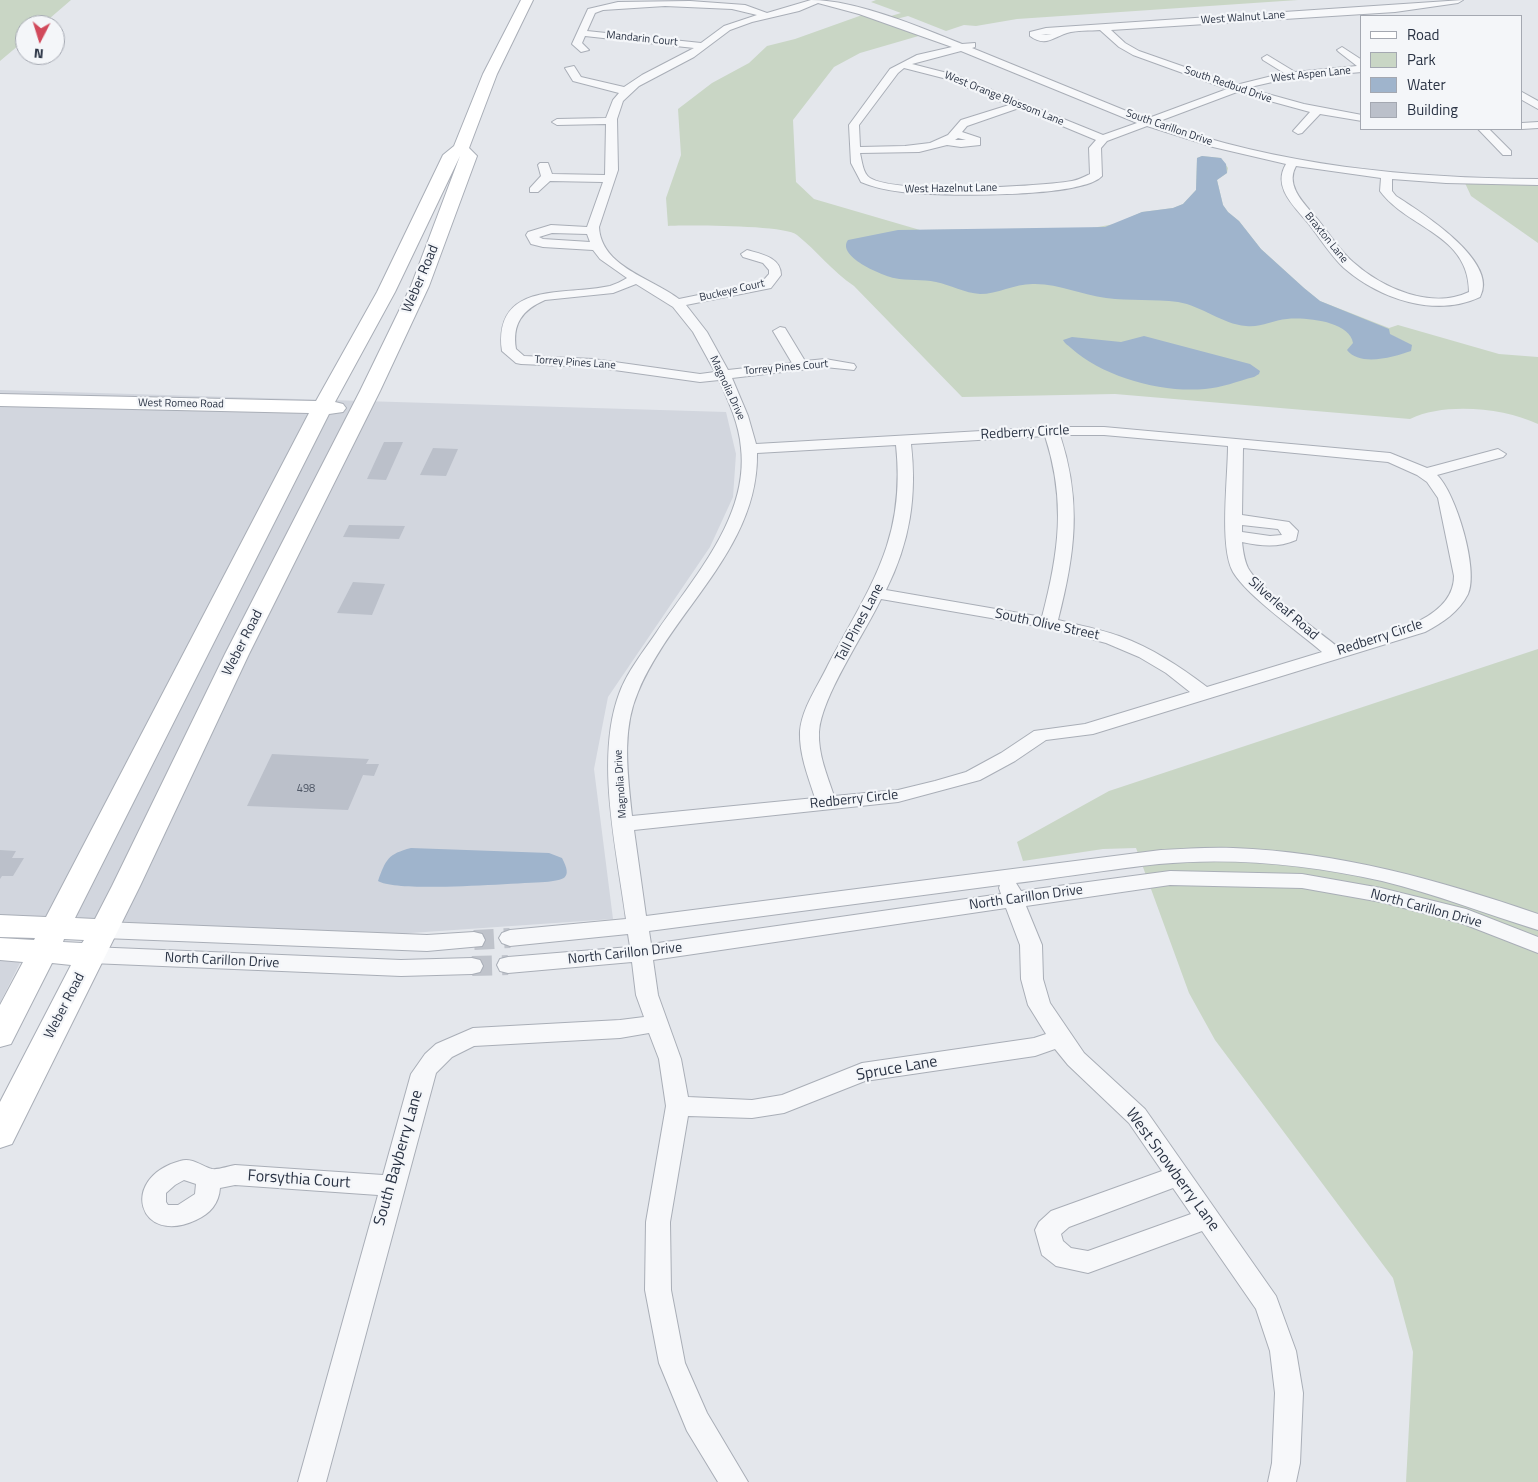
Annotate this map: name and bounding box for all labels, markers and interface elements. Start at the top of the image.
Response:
street label: West Walnut Lane [1200,8,1286,28]
north arrow [15,15,65,65]
legend [1360,15,1523,130]
text: Road [1407,23,1439,46]
street label: Mandarin Court [606,29,678,49]
text: N [33,44,44,65]
text: Park [1407,48,1436,71]
street label: South Redbud Drive [1182,64,1274,106]
street label: West Aspen Lane [1270,64,1352,86]
street label: West Orange Blossom Lane [942,69,1066,129]
text: Water [1407,73,1446,96]
text: Building [1407,98,1458,121]
street label: South Carillon Drive [1124,107,1214,149]
street label: West Hazelnut Lane [905,182,997,196]
street label: Braxton Lane [1302,210,1350,266]
street label: Weber Road [399,243,443,315]
street label: Buckeye Court [698,277,766,305]
street label: Torrey Pines Lane [534,354,616,372]
street label: Magnolia Drive [706,354,748,422]
street label: Torrey Pines Court [743,358,829,378]
street label: West Romeo Road [138,397,224,411]
street label: Redberry Circle [980,422,1070,444]
street label: Silverleaf Road [1244,574,1322,644]
street label: Tall Pines Lane [832,581,888,665]
street label: South Olive Street [993,606,1101,644]
street label: Weber Road [219,607,267,679]
street label: Redberry Circle [1335,616,1425,660]
street label: Magnolia Drive [612,749,630,819]
house number: 498 [297,782,315,796]
street label: Redberry Circle [809,787,899,813]
street label: North Carillon Drive [968,882,1084,914]
street label: North Carillon Drive [1368,886,1484,932]
street label: North Carillon Drive [567,940,683,968]
street label: North Carillon Drive [164,950,280,972]
street label: Weber Road [41,970,89,1042]
street label: Spruce Lane [855,1052,939,1086]
street label: South Bayberry Lane [370,1088,428,1228]
street label: West Snowberry Lane [1121,1105,1223,1235]
street label: Forsythia Court [247,1167,351,1193]

